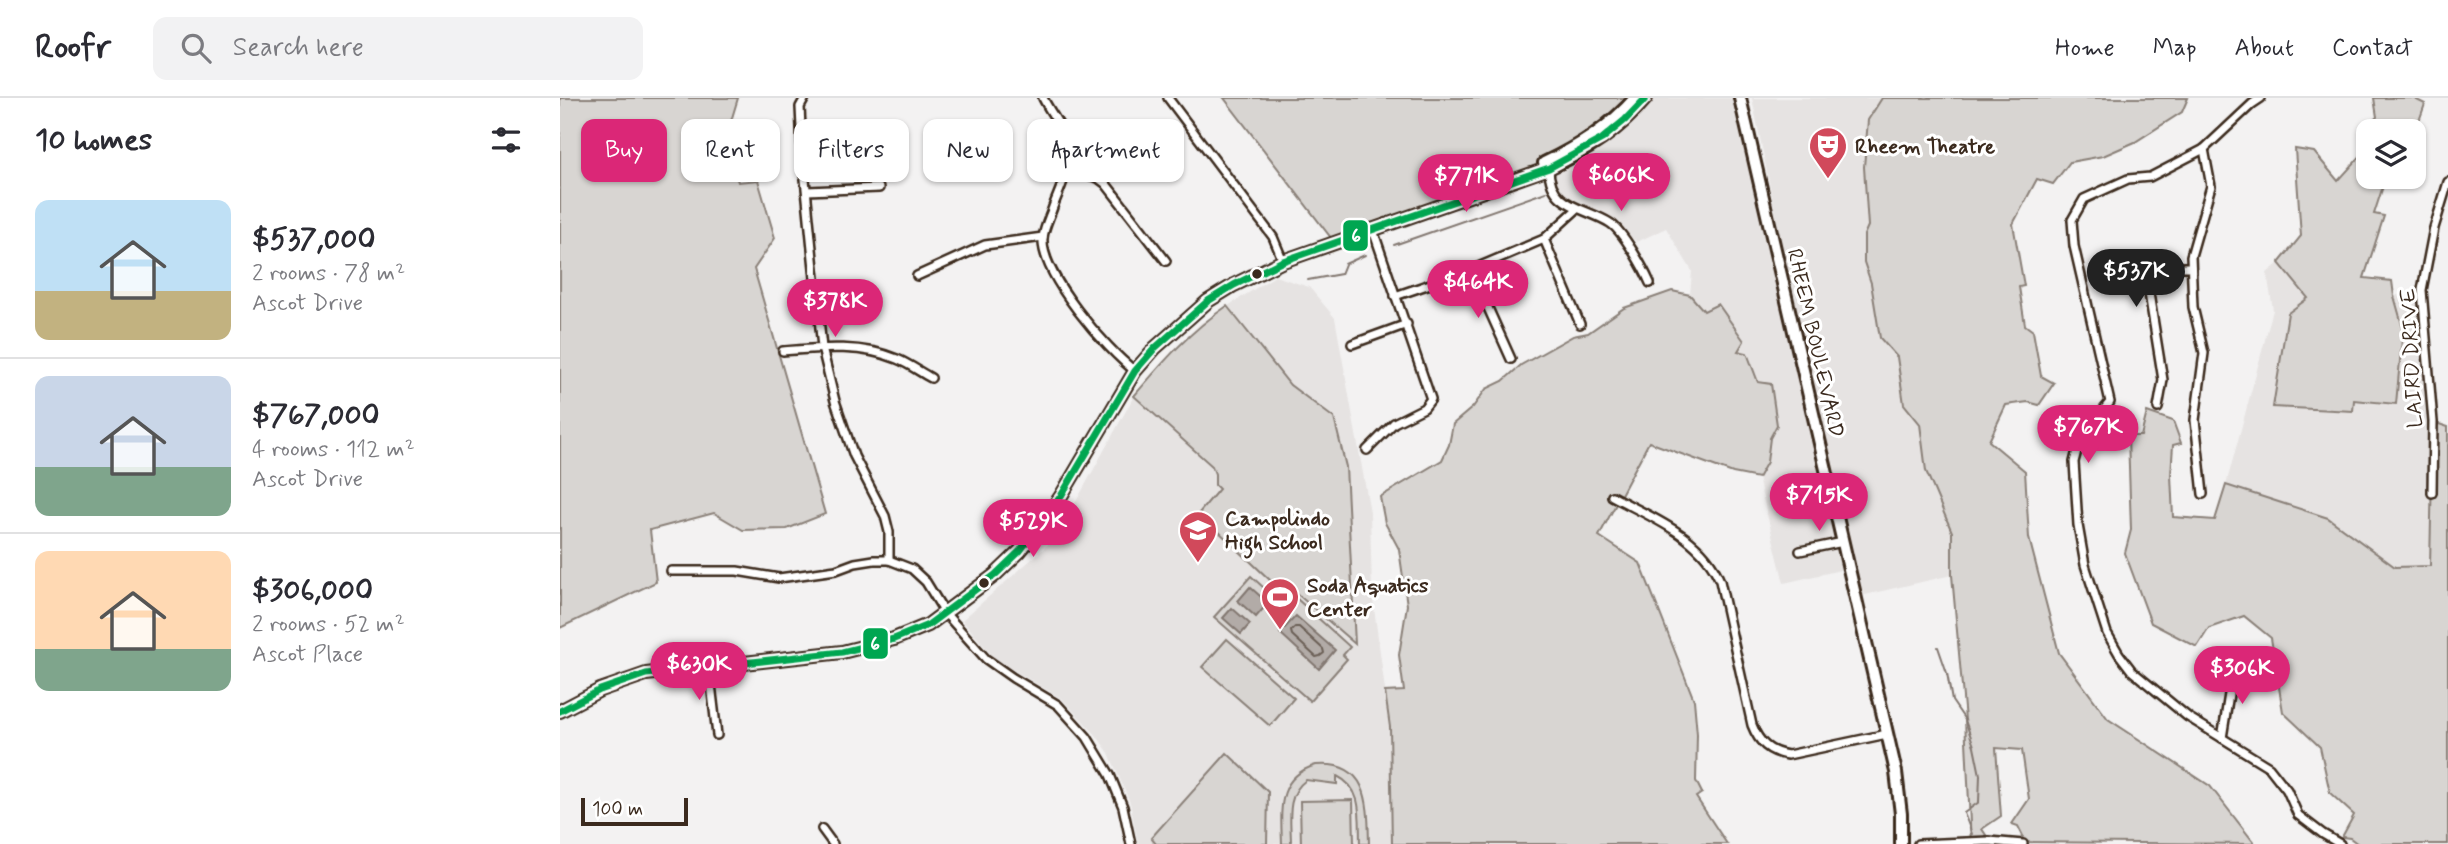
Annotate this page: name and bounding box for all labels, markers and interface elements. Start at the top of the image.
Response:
search box [153,17,643,80]
text: Roofr [35,26,111,70]
icon: search [177,29,215,67]
text: Search here [233,31,364,65]
text: Home [2055,33,2115,64]
text: Map [2153,33,2197,64]
text: About [2235,33,2294,64]
text: Contact [2332,33,2413,64]
chip: Buy [581,119,667,182]
chip: Rent [681,119,780,182]
chip: Filters [794,119,909,182]
chip: New [923,119,1013,182]
chip: Apartment [1027,119,1184,182]
map controls [2356,119,2426,189]
button: layers [2356,119,2426,189]
text: 10 homes [35,121,152,160]
icon: filters [487,121,525,159]
theatre icon: Rheem Theatre [1807,125,1849,180]
place label: Rheem Theatre [1855,133,1995,161]
pin: $606K [1572,153,1670,213]
pin: $771K [1417,155,1515,214]
text: $606K [1588,161,1654,191]
text: $771K [1434,162,1498,192]
line badge: 6 [1342,219,1369,252]
text: $537,000 [252,220,376,259]
text: 6 [1351,224,1361,249]
icon: home [91,228,175,312]
street label: RHEEM BOULEVARD [1780,246,1850,440]
pin: $537K [2087,250,2185,309]
text: $537K [2103,257,2169,287]
text: 2 rooms · 78 m² [252,259,405,289]
pin: $464K [1429,260,1527,320]
unlabelled marker [1250,267,1264,281]
text: $464K [1443,268,1513,298]
pin: $378K [786,280,884,339]
text: $378K [803,287,867,317]
street label: LAIRD DRIVE [2394,287,2430,428]
text: Ascot Drive [252,289,363,319]
text: $767,000 [252,396,380,435]
icon: home [91,404,175,488]
pin: $767K [2039,406,2137,465]
text: $767K [2053,413,2123,443]
text: 4 rooms · 112 m² [252,435,415,465]
text: Ascot Drive [252,465,363,495]
pin: $715K [1770,474,1868,533]
text: $715K [1786,481,1852,511]
pin: $529K [984,500,1082,559]
place label: Campolindo High School [1225,505,1330,559]
text: $529K [999,507,1067,537]
school or university icon: Campolindo High School [1177,509,1219,564]
text: $306,000 [252,571,373,610]
place label: Soda Aquatics Center [1307,572,1429,624]
unlabelled marker [977,576,991,590]
sports icon: Soda Aquatics Center [1259,576,1301,631]
icon: home [91,579,175,663]
text: 2 rooms · 52 m² [252,610,405,640]
line badge: 6 [862,627,889,660]
text: 6 [870,632,880,657]
text: Ascot Place [252,640,363,670]
pin: $630K [650,642,748,702]
pin: $306K [2193,646,2291,706]
text: $630K [666,650,732,680]
text: $306K [2210,654,2274,684]
scale bar [581,795,688,827]
text: 100 m [592,797,643,822]

